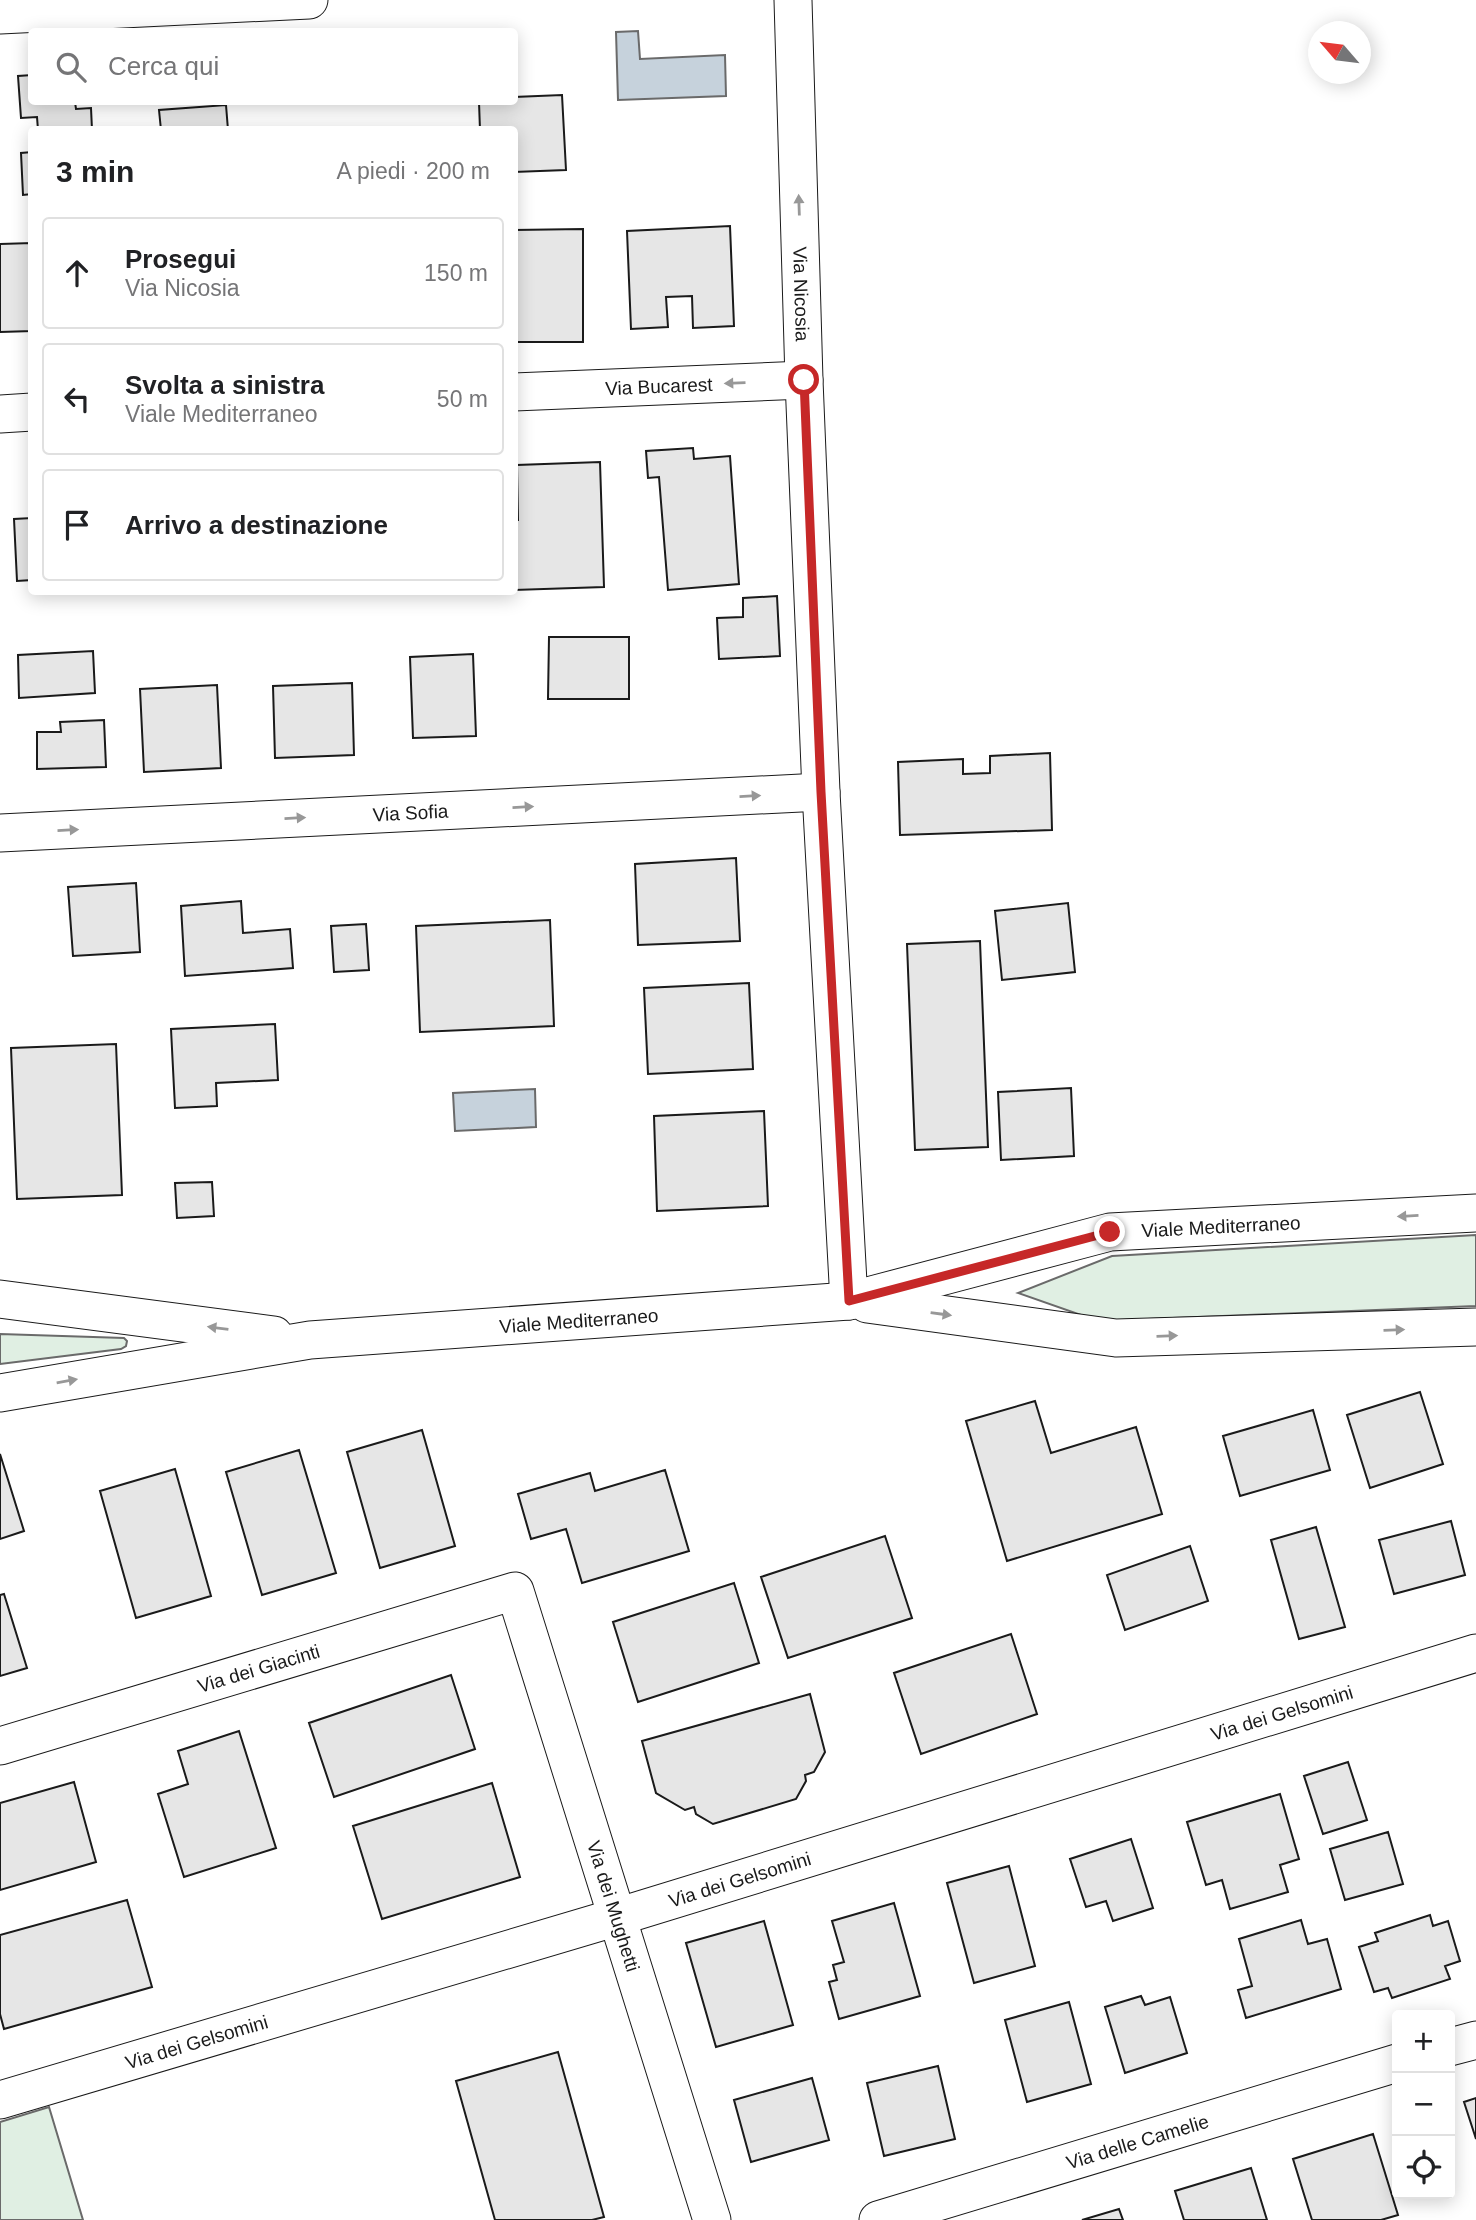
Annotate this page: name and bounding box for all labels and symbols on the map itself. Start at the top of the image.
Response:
north arrow [1308,21,1371,84]
one-way arrow [793,194,804,216]
street label: Via Nicosia [789,246,813,342]
route start [788,364,819,395]
street label: Via Bucarest [605,374,714,399]
one-way arrow [724,377,746,388]
one-way arrow [739,790,761,801]
street label: Via Sofia [372,801,449,825]
one-way arrow [512,801,534,812]
one-way arrow [285,813,307,824]
one-way arrow [57,824,79,835]
one-way arrow [1397,1211,1419,1222]
street label: Viale Mediterraneo [1141,1212,1301,1241]
route end [1094,1216,1125,1247]
street label: Viale Mediterraneo [499,1305,659,1337]
one-way arrow [930,1308,952,1319]
one-way arrow [207,1322,229,1333]
one-way arrow [1383,1324,1405,1335]
one-way arrow [1156,1331,1178,1342]
one-way arrow [56,1375,78,1386]
street label: Via dei Giacinti [195,1640,322,1697]
street label: Via dei Gelsomini [1208,1681,1356,1745]
street label: Via dei Mughetti [583,1838,644,1974]
street label: Via dei Gelsomini [666,1848,814,1911]
street label: Via dei Gelsomini [123,2011,270,2073]
street label: Via delle Camelie [1064,2111,1211,2173]

